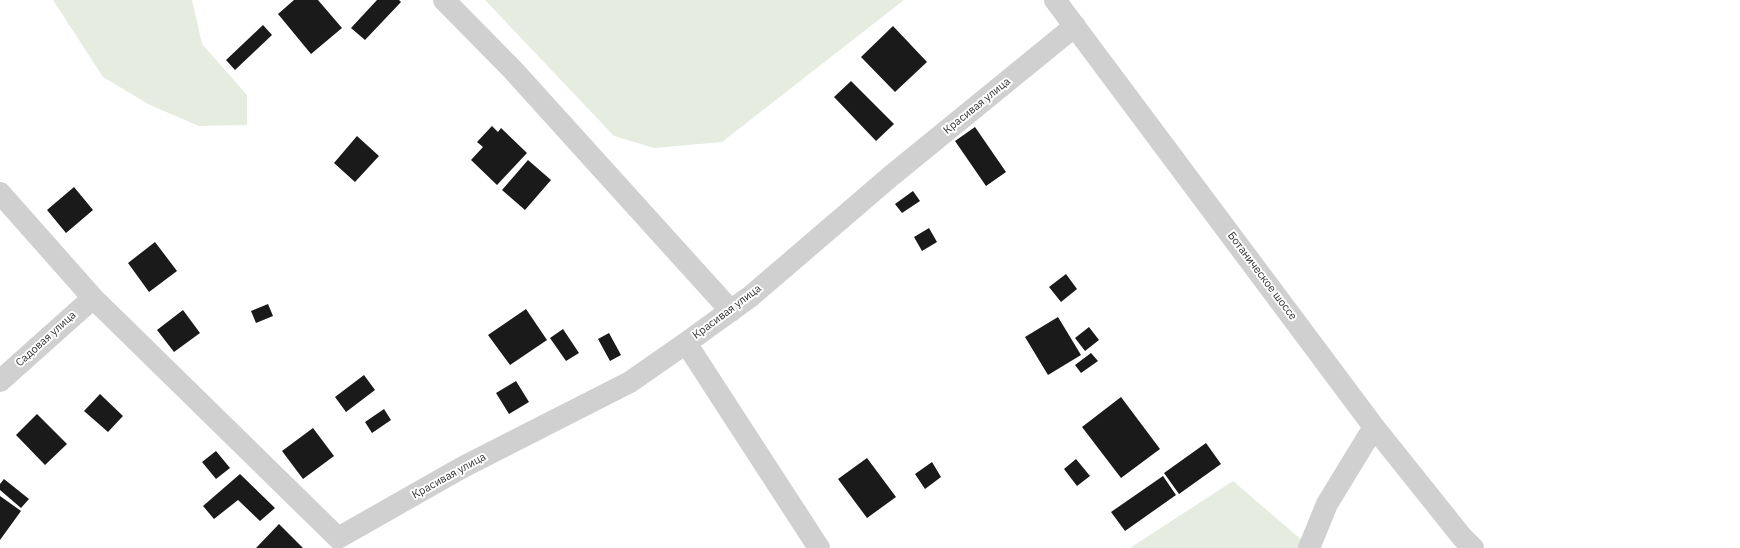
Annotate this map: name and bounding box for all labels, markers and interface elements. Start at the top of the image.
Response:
street label: Красивая улица [941,75,1013,137]
street label: Ботаническое шоссе [1225,229,1299,323]
street label: Красивая улица [690,282,764,342]
street label: Садовая улица [13,308,79,370]
street label: Красивая улица [410,450,488,502]

